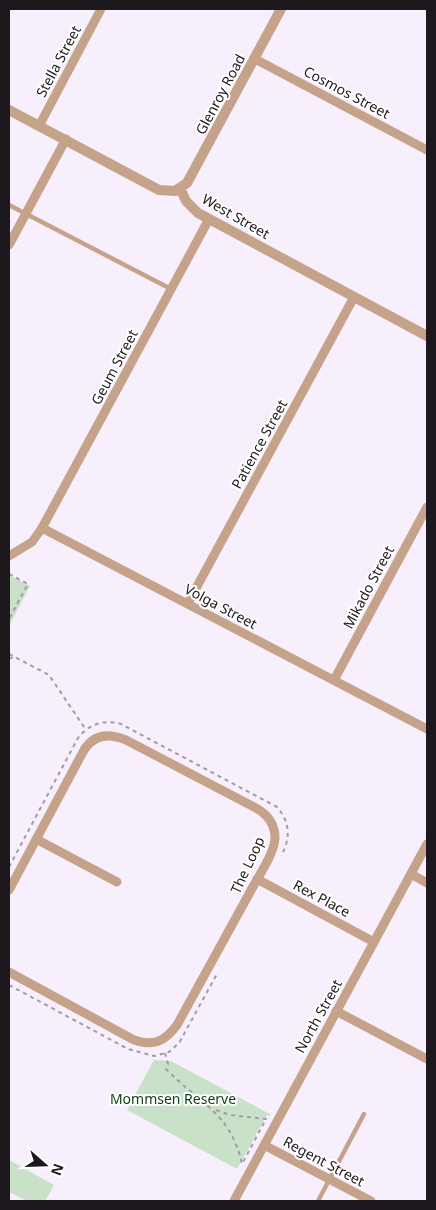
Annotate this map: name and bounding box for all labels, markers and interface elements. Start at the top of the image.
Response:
street label: Stella Street [31,22,85,100]
street label: Glenroy Road [191,50,249,138]
street label: Cosmos Street [301,61,393,123]
street label: West Street [199,189,273,243]
street label: Geum Street [86,326,142,408]
street label: Patience Street [227,396,291,492]
street label: Mikado Street [338,542,398,632]
street label: Volga Street [181,579,261,633]
street label: The Loop [226,833,268,897]
street label: Rex Place [290,875,354,921]
street label: North Street [290,976,346,1056]
park label: Mommsen Reserve [110,1089,236,1108]
street label: Regent Street [280,1132,368,1190]
north arrow [20,1140,70,1190]
text: N [47,1161,69,1178]

